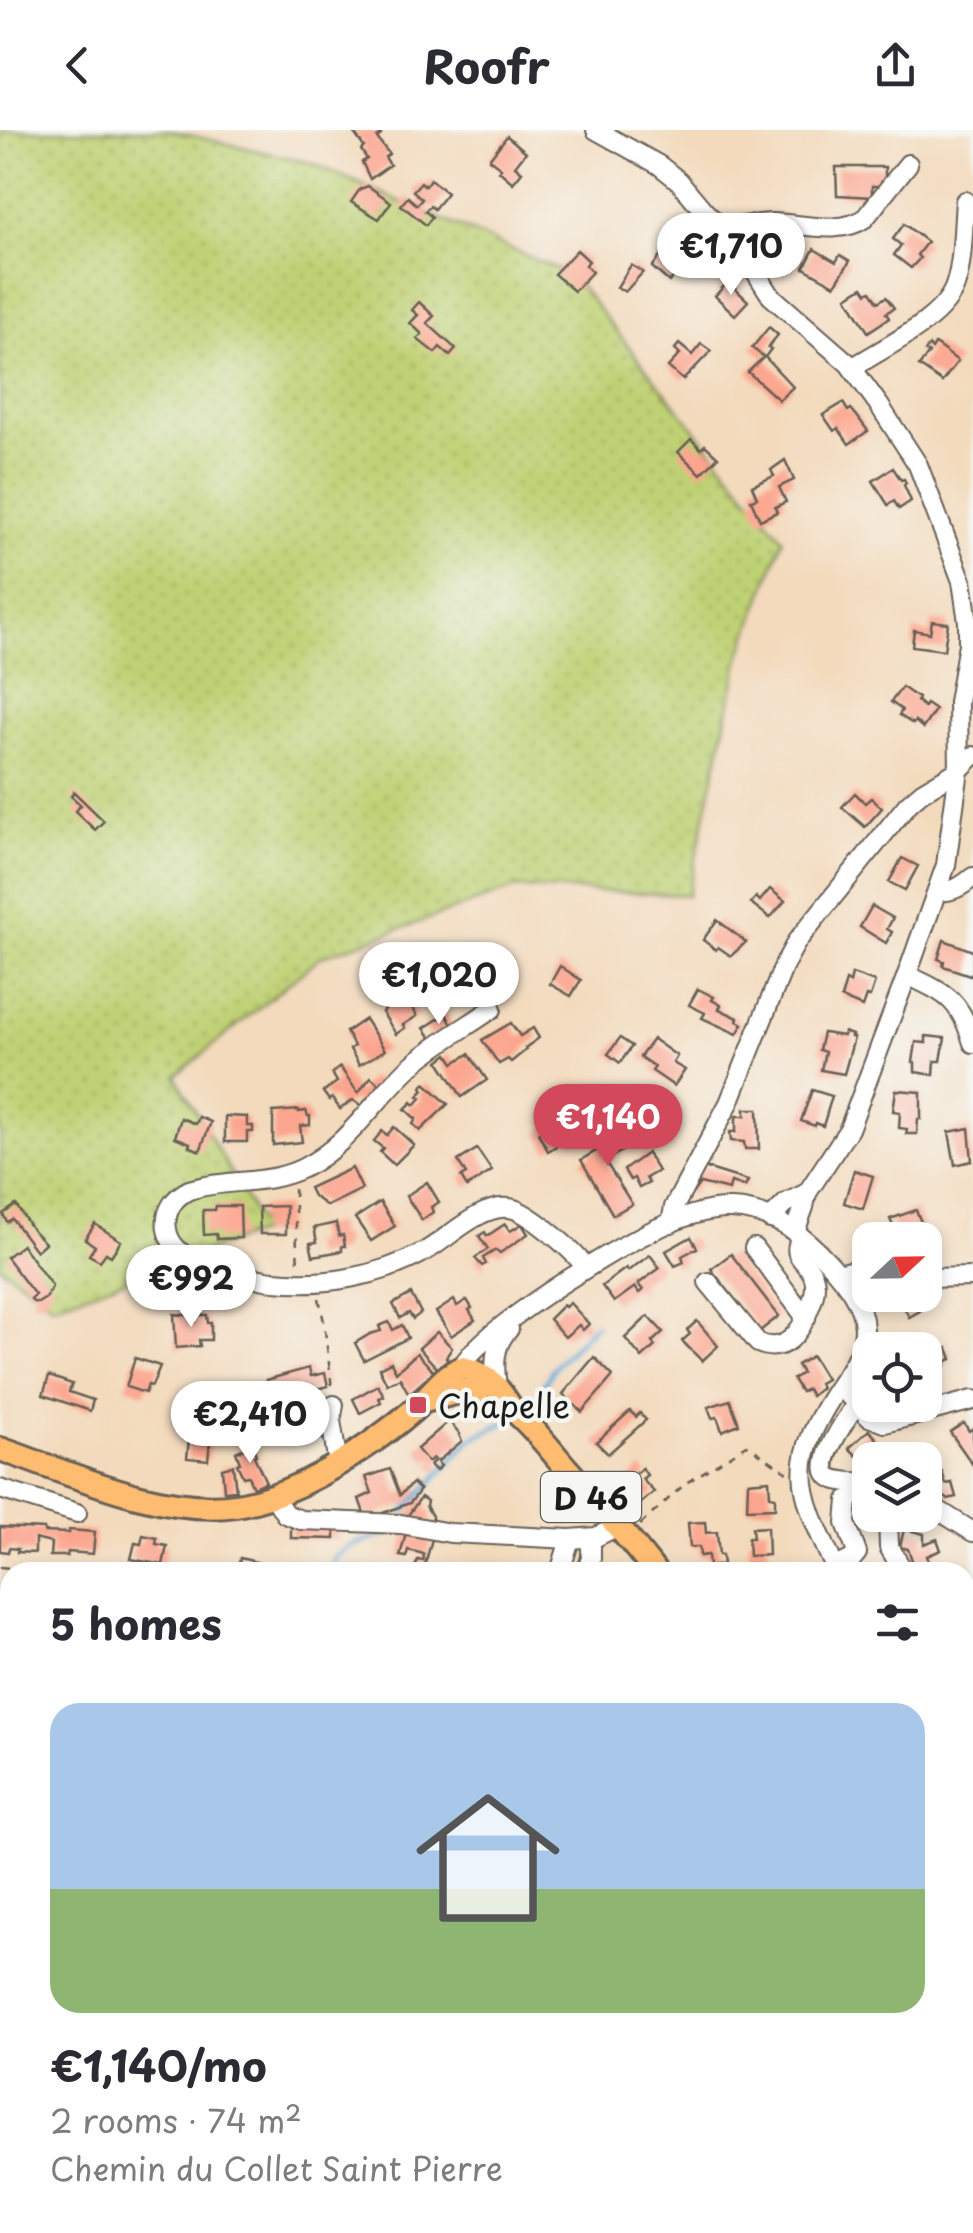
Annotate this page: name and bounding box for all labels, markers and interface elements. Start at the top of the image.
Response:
text: Roofr [423,31,550,99]
icon: back [50,38,105,93]
icon: share [868,38,923,93]
pin: €1,710 [650,213,812,298]
text: €1,710 [679,221,783,269]
pin: €1,020 [358,942,520,1027]
text: €1,020 [381,950,497,998]
pin: €1,140 [527,1084,689,1169]
text: €1,140 [555,1092,661,1140]
north arrow [852,1222,942,1312]
map controls [852,1222,942,1532]
pin: €992 [132,1245,250,1330]
text: €992 [148,1253,234,1301]
button: locate [852,1332,942,1422]
pin: €2,410 [169,1381,331,1466]
place label: Chapelle [438,1381,570,1429]
text: €2,410 [193,1389,307,1437]
marker: Chapelle [407,1394,429,1416]
button: layers [852,1442,942,1532]
road number: D 46 [541,1472,641,1522]
text: 5 homes [50,1591,222,1654]
icon: filters [870,1595,925,1650]
icon: home [398,1768,578,1948]
text: €1,140/mo [50,2033,267,2096]
text: 2 rooms · 74 m² [50,2096,302,2144]
text: Chemin du Collet Saint Pierre [50,2144,503,2192]

